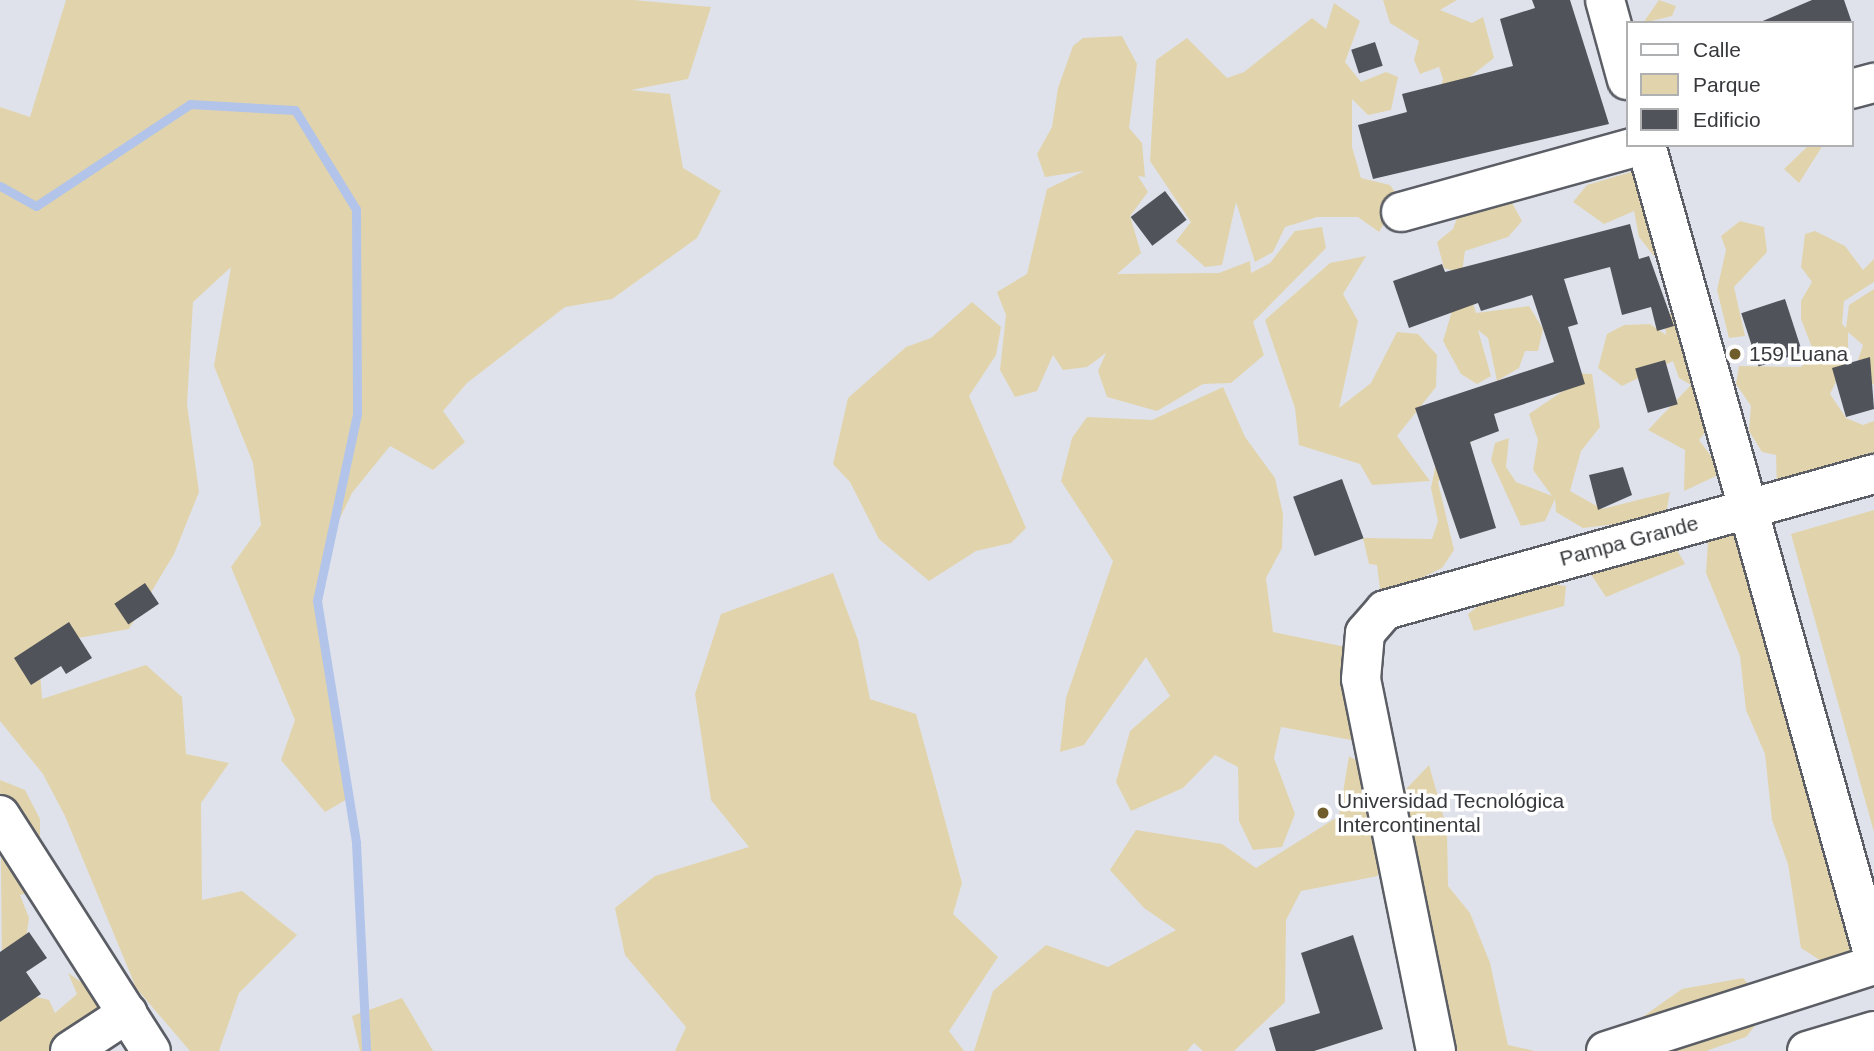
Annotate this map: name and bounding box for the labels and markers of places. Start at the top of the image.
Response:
place label: 159 Luana [1749,341,1848,367]
marker: 159 Luana [1727,346,1743,362]
place label: Universidad Tecnológica Intercontinental [1337,788,1565,838]
marker: Universidad Tecnológica Intercontinental [1315,805,1331,821]

